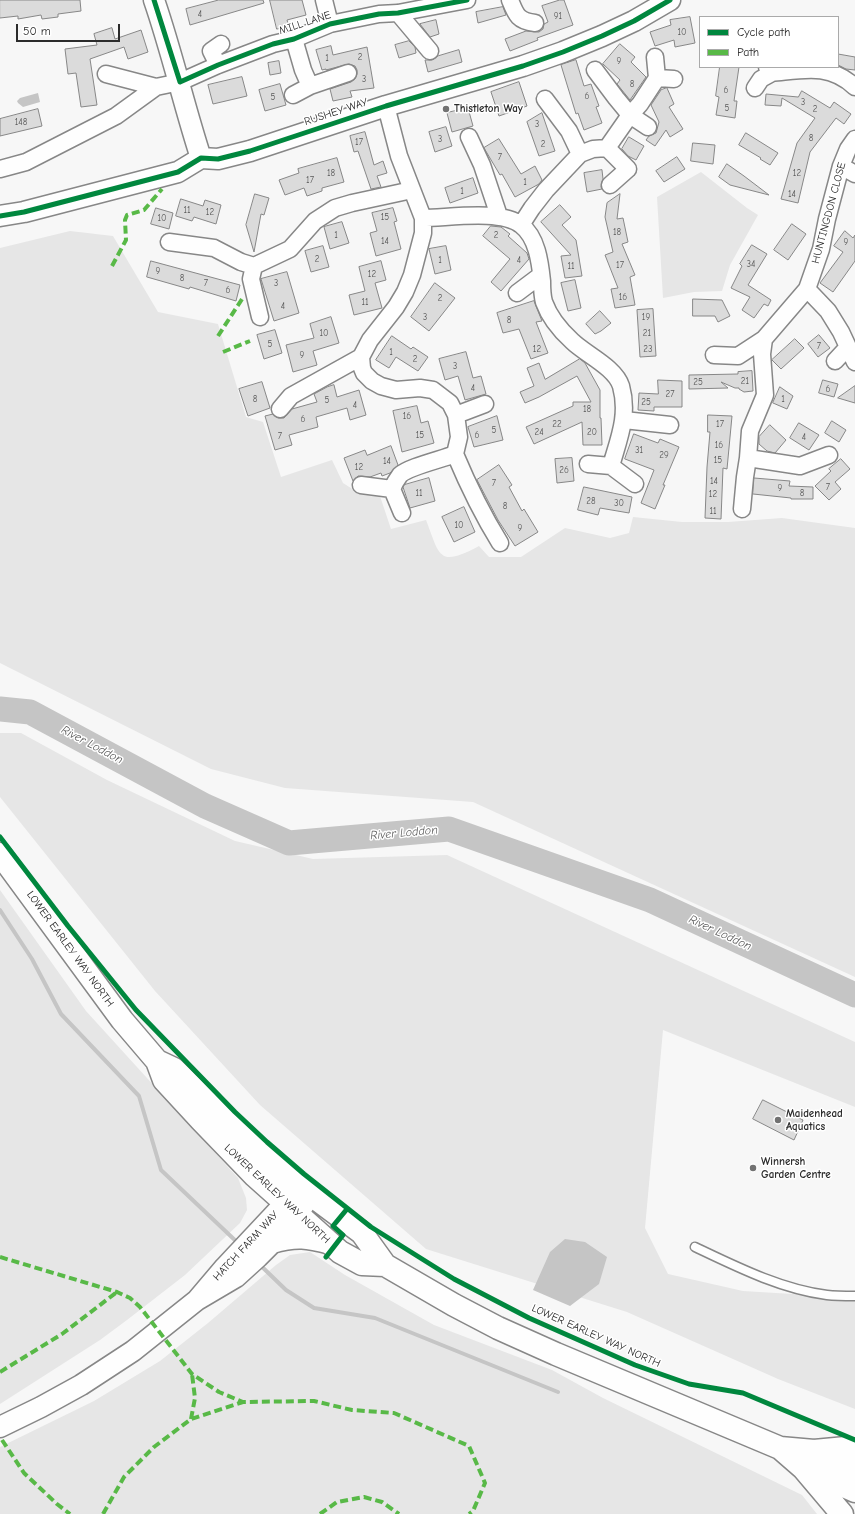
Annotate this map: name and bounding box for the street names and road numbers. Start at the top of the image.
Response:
street label: MILL LANE [277,8,333,38]
street label: RUSHEY WAY [302,95,370,129]
street label: HUNTINGDON CLOSE [809,161,849,265]
street label: LOWER EARLEY WAY NORTH [24,889,116,1009]
street label: LOWER EARLEY WAY NORTH [221,1142,333,1246]
street label: HATCH FARM WAY [210,1208,282,1284]
street label: LOWER EARLEY WAY NORTH [529,1302,663,1370]

